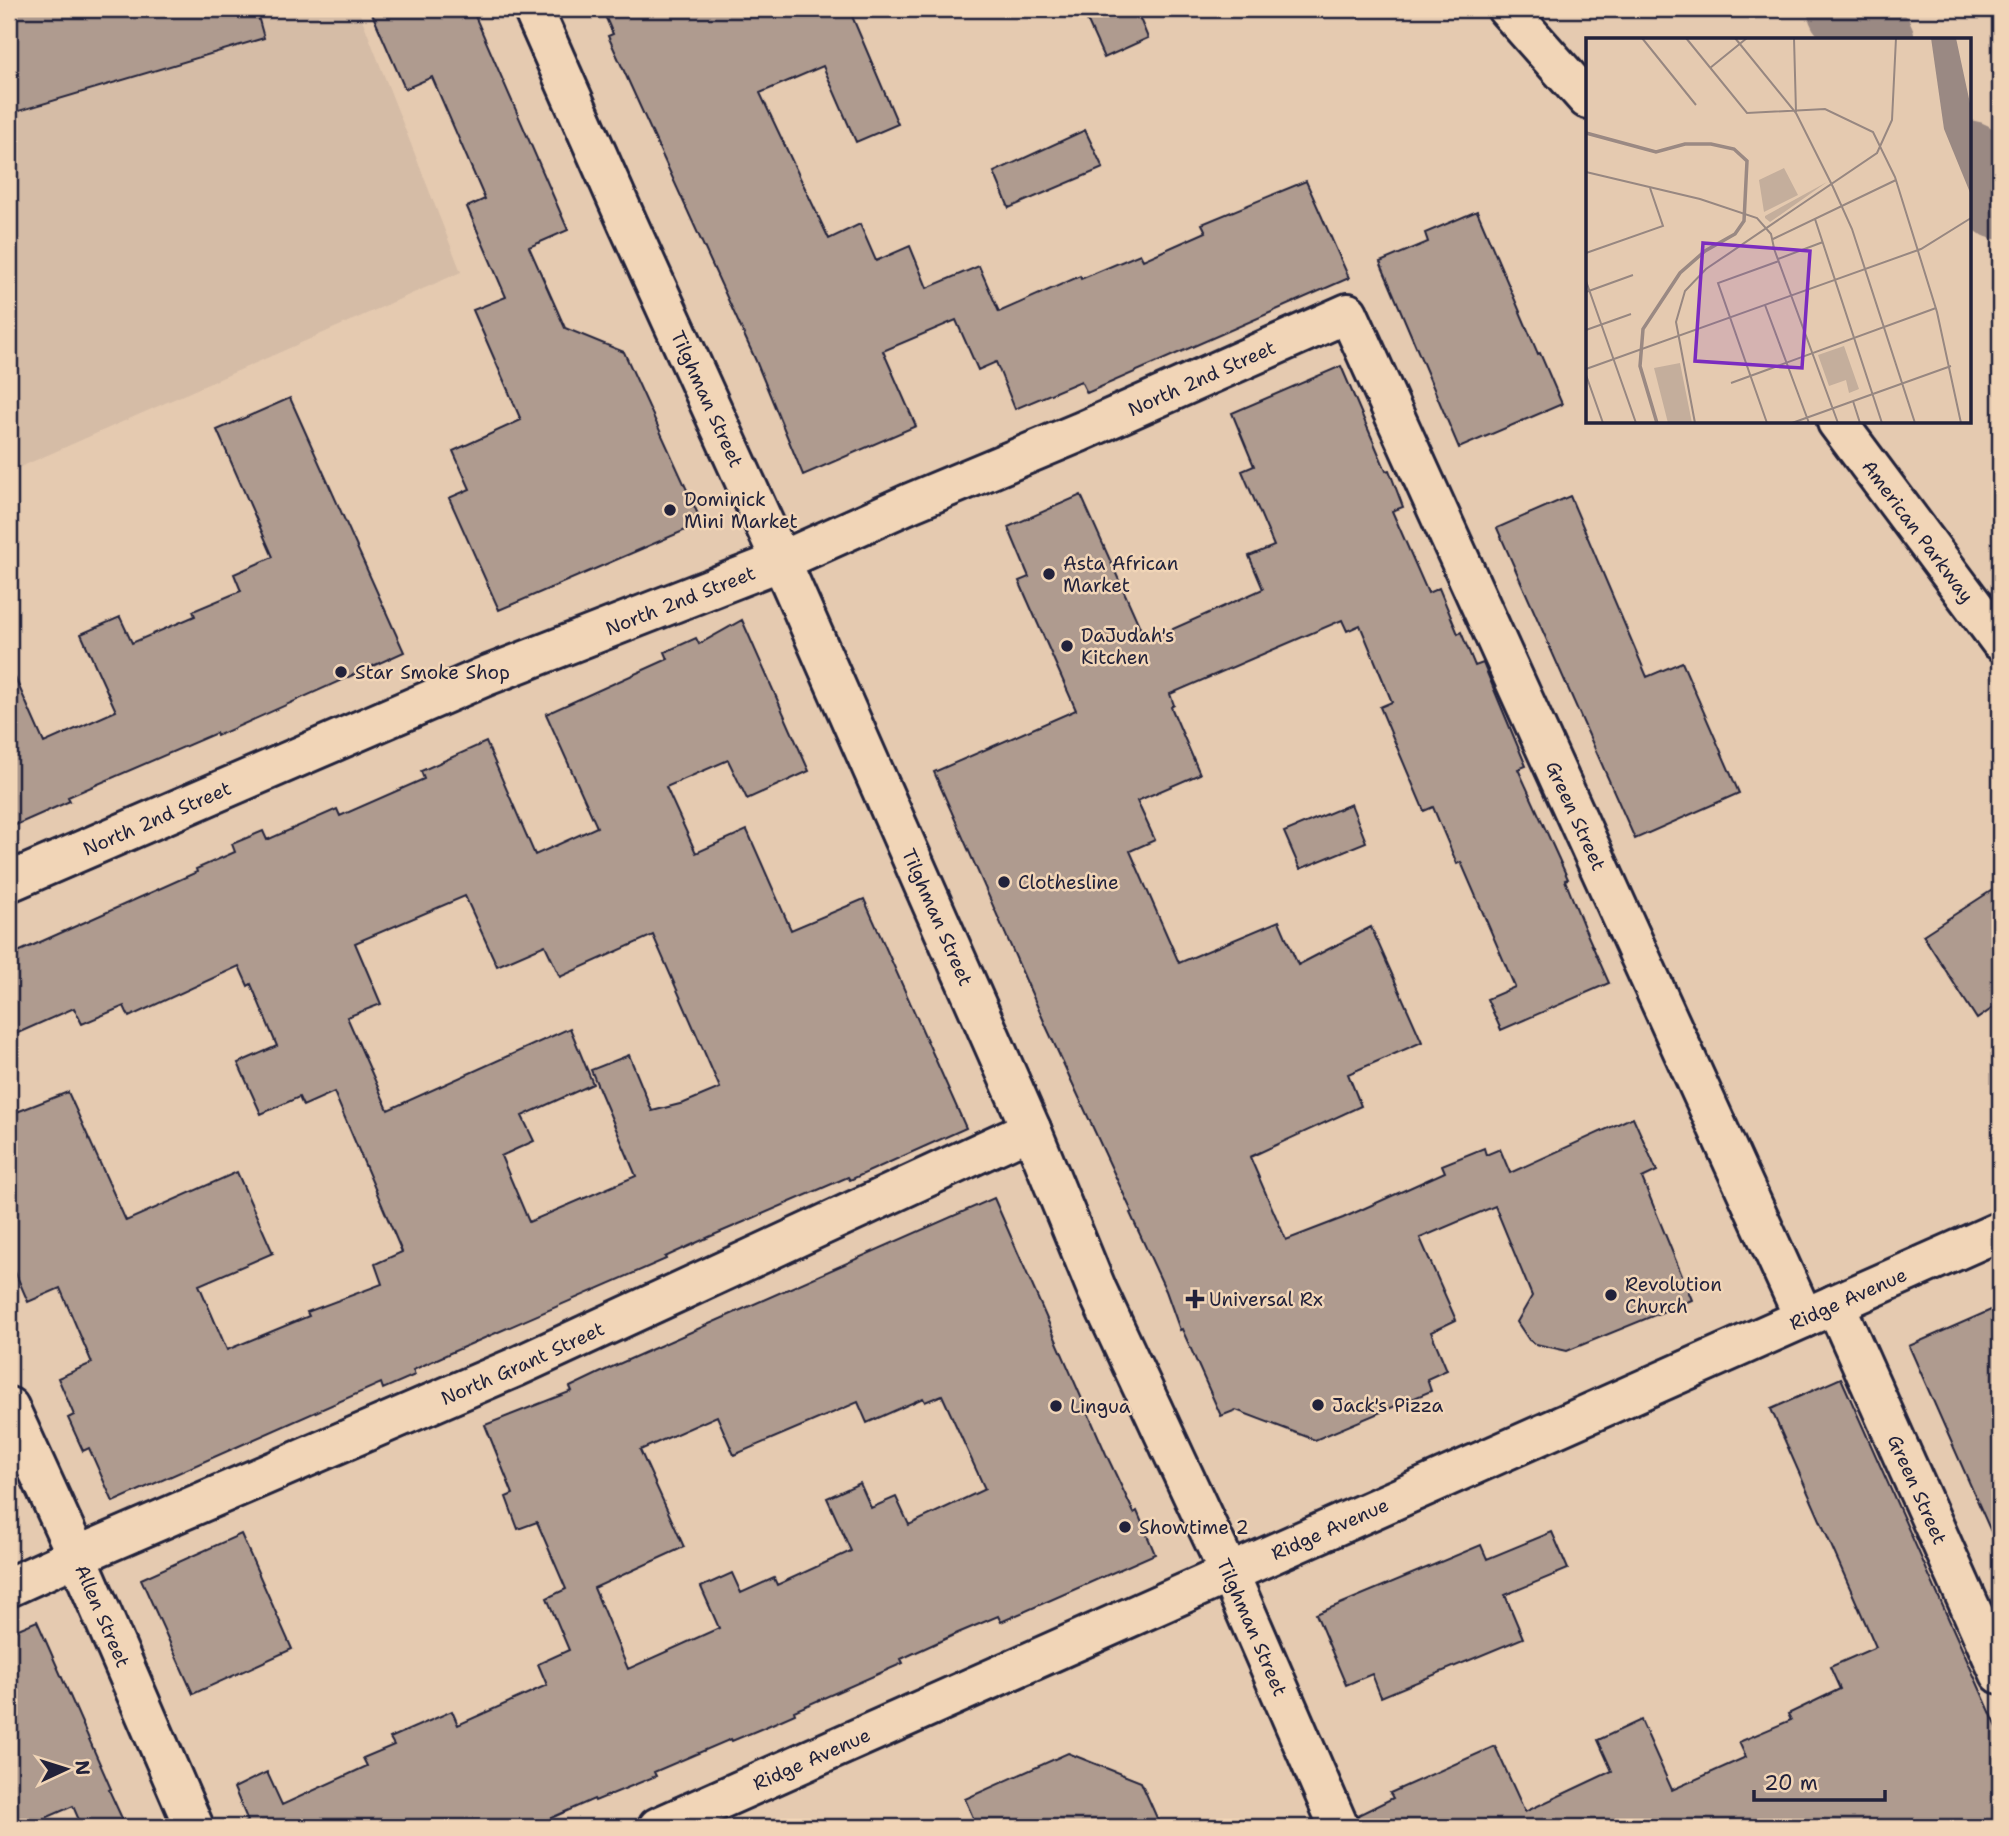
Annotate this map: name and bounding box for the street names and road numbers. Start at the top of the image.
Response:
street label: Tilghman Street [665,326,749,471]
street label: North 2nd Street [1124,334,1279,422]
street label: American Parkway [1857,455,1980,608]
street label: North 2nd Street [602,560,759,641]
street label: Green Street [1540,757,1612,874]
street label: North 2nd Street [79,775,235,861]
street label: Tilghman Street [896,844,979,989]
street label: Ridge Avenue [1785,1262,1911,1336]
street label: North Grant Street [437,1316,608,1410]
street label: Green Street [1882,1431,1953,1548]
street label: Ridge Avenue [1267,1492,1392,1566]
street label: Tilghman Street [1211,1554,1293,1700]
street label: Allen Street [70,1561,136,1671]
street label: Ridge Avenue [749,1722,874,1796]

